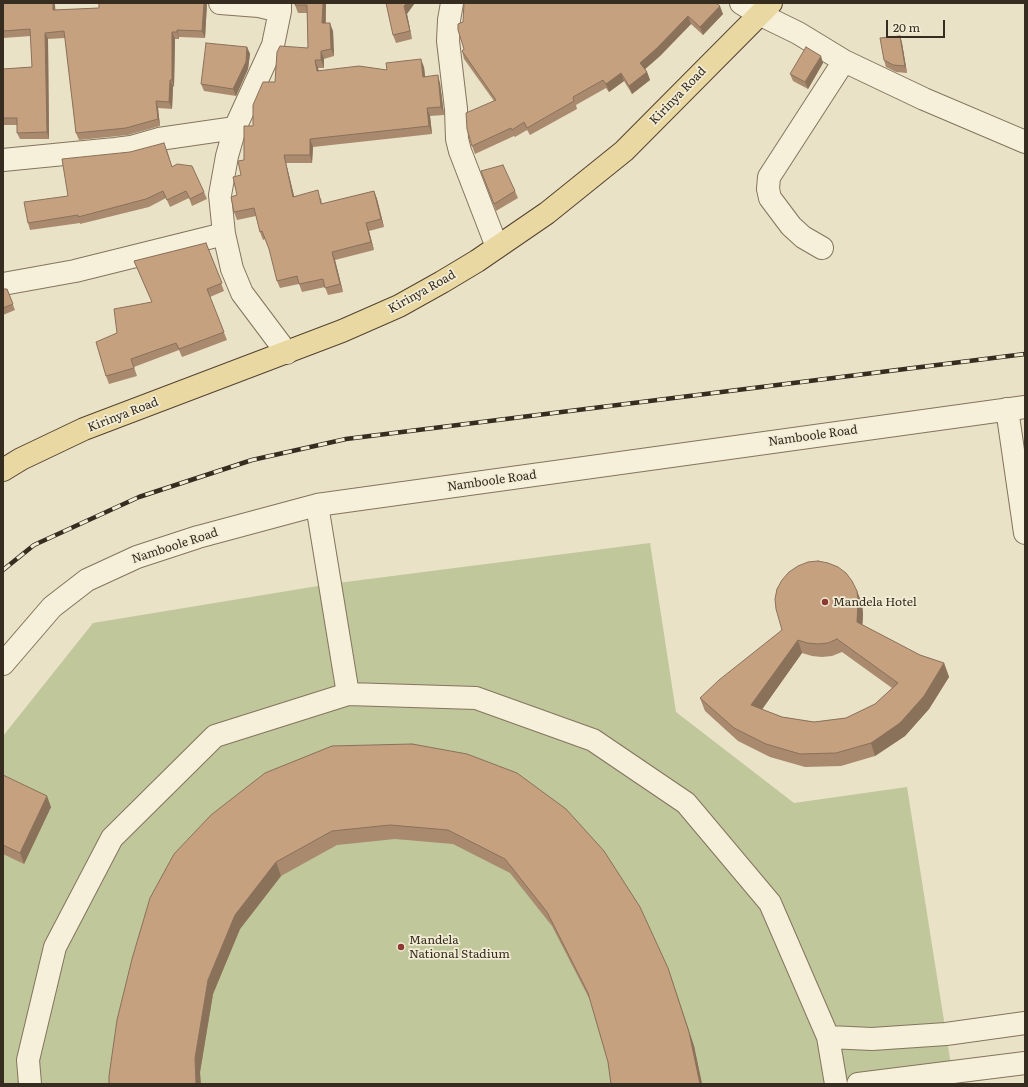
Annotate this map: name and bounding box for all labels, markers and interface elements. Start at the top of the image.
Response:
scale bar [888,12,947,38]
text: 20 m [893,18,920,36]
street label: Kirinya Road [647,64,709,128]
street label: Kirinya Road [386,268,458,316]
street label: Kirinya Road [86,395,160,435]
street label: Namboole Road [768,423,858,449]
street label: Namboole Road [447,468,537,494]
street label: Namboole Road [130,525,220,567]
place label: Mandela Hotel [833,595,917,609]
marker: Mandela Hotel [820,597,830,607]
place label: Mandela National Stadium [409,933,510,961]
marker: Mandela National Stadium [396,942,406,952]

